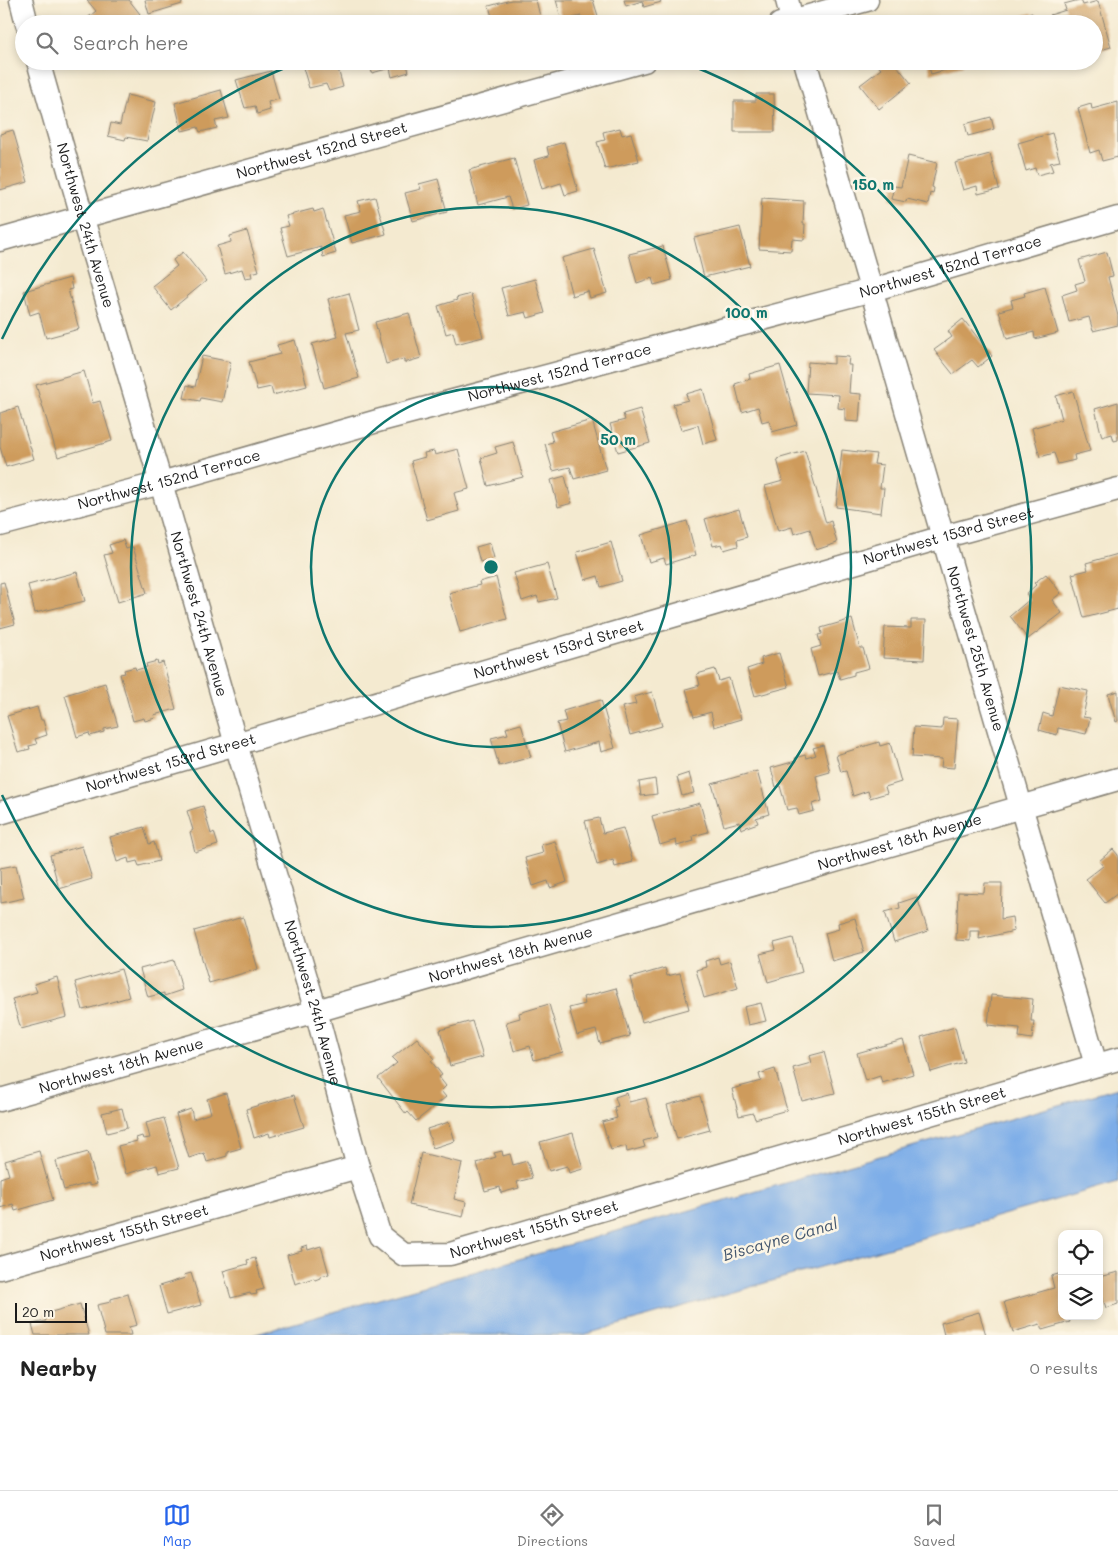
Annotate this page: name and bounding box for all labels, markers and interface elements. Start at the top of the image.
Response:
search box [15,15,1103,70]
icon: search [33,29,61,57]
text: Search here [73,30,189,55]
street label: Northwest 152nd Street [234,116,409,183]
street label: Northwest 24th Avenue [53,140,120,310]
text: 150 m [852,174,894,194]
street label: Northwest 152nd Terrace [857,230,1044,302]
text: 100 m [724,302,768,322]
street label: Northwest 152nd Terrace [465,338,653,406]
text: 50 m [600,429,636,449]
street label: Northwest 152nd Terrace [75,444,263,513]
street label: Northwest 153rd Street [861,502,1036,569]
street label: Northwest 24th Avenue [166,529,233,699]
centre of rings [482,558,500,576]
street label: Northwest 25th Avenue [943,564,1010,734]
street label: Northwest 153rd Street [471,614,646,683]
street label: Northwest 153rd Street [83,728,258,796]
street label: Northwest 18th Avenue [815,808,984,874]
street label: Northwest 24th Avenue [280,917,347,1087]
street label: Northwest 18th Avenue [426,920,595,987]
street label: Northwest 18th Avenue [37,1032,205,1098]
street label: Northwest 155th Street [835,1081,1008,1149]
street label: Northwest 155th Street [447,1195,620,1263]
street label: Northwest 155th Street [37,1199,210,1265]
water label: Biscayne Canal [720,1212,840,1265]
map controls [1058,1230,1103,1320]
button: locate [1058,1230,1103,1275]
button: layers [1058,1275,1103,1320]
scale bar [15,1300,88,1323]
text: 20 m [22,1302,54,1321]
text: Nearby [20,1354,97,1381]
text: 0 results [1030,1357,1098,1378]
tab: Map [163,1501,191,1550]
tab: Directions [517,1501,588,1550]
tab: Saved [914,1501,955,1550]

